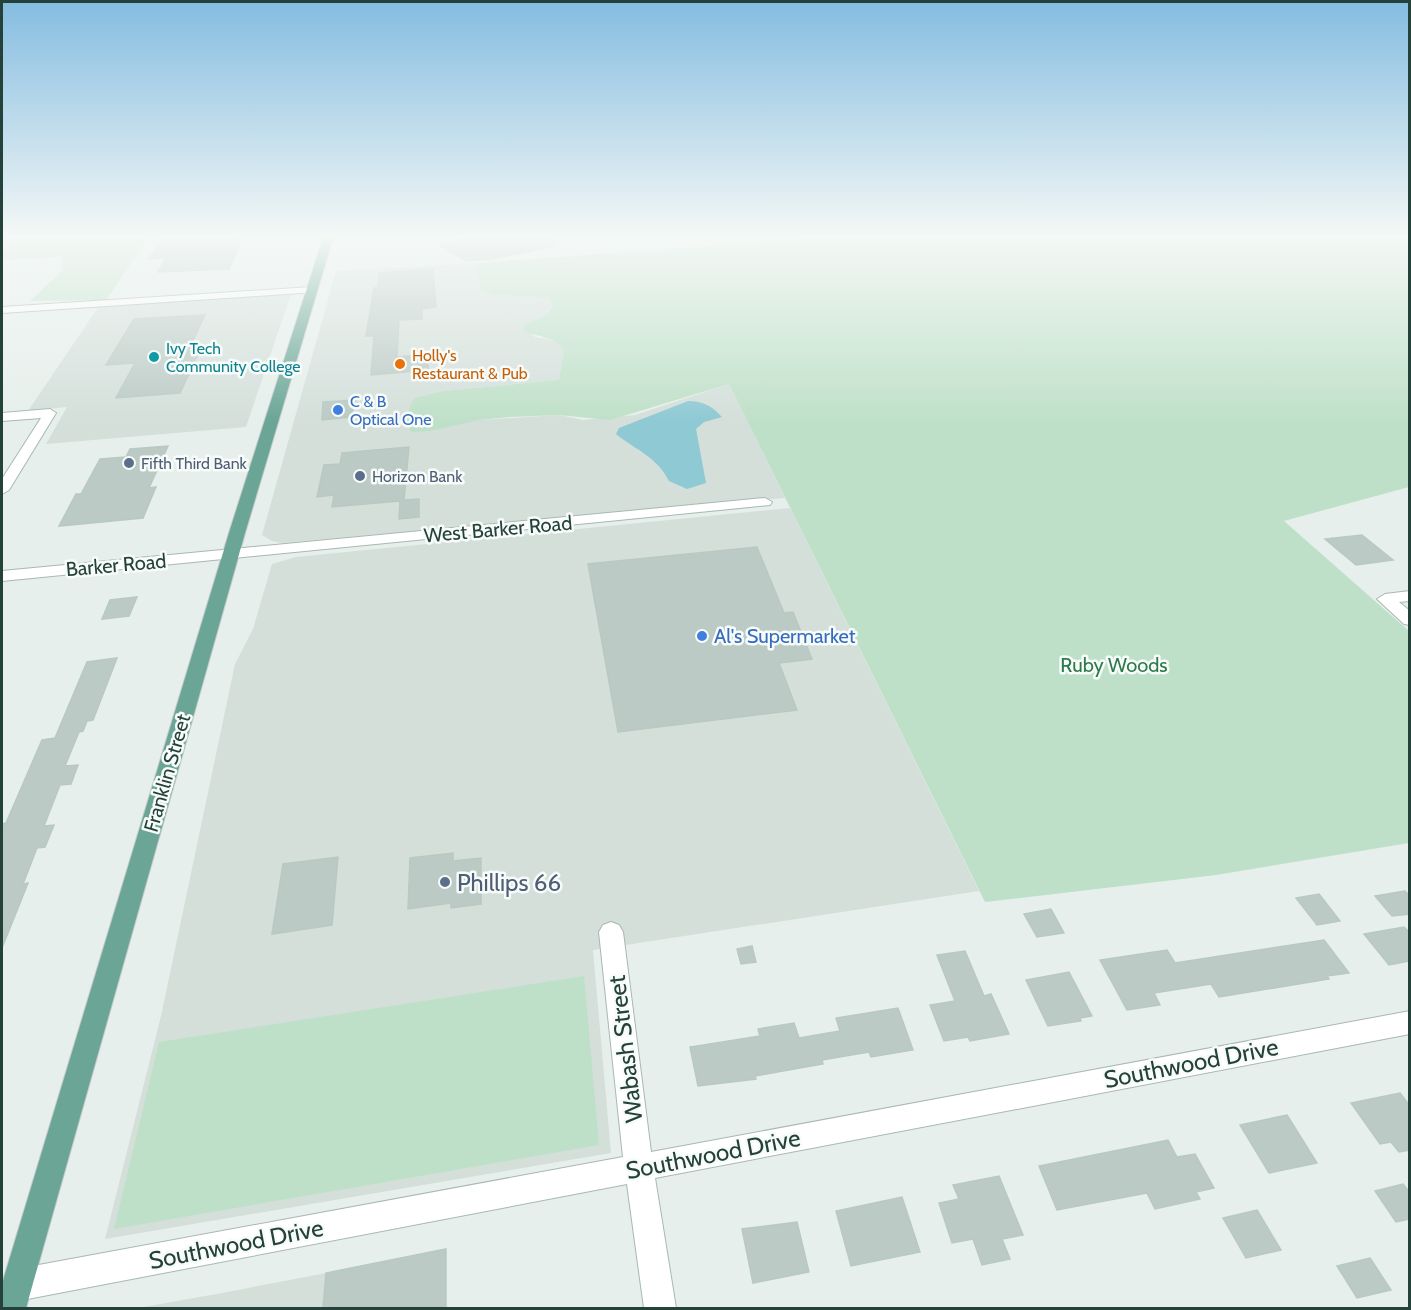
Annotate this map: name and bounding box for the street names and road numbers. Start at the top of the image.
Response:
street label: West Barker Road [423,511,573,547]
street label: Barker Road [65,549,167,581]
street label: Franklin Street [139,711,195,835]
street label: Wabash Street [602,974,648,1124]
street label: Southwood Drive [1101,1032,1281,1094]
street label: Southwood Drive [623,1123,803,1185]
street label: Southwood Drive [146,1213,326,1275]

